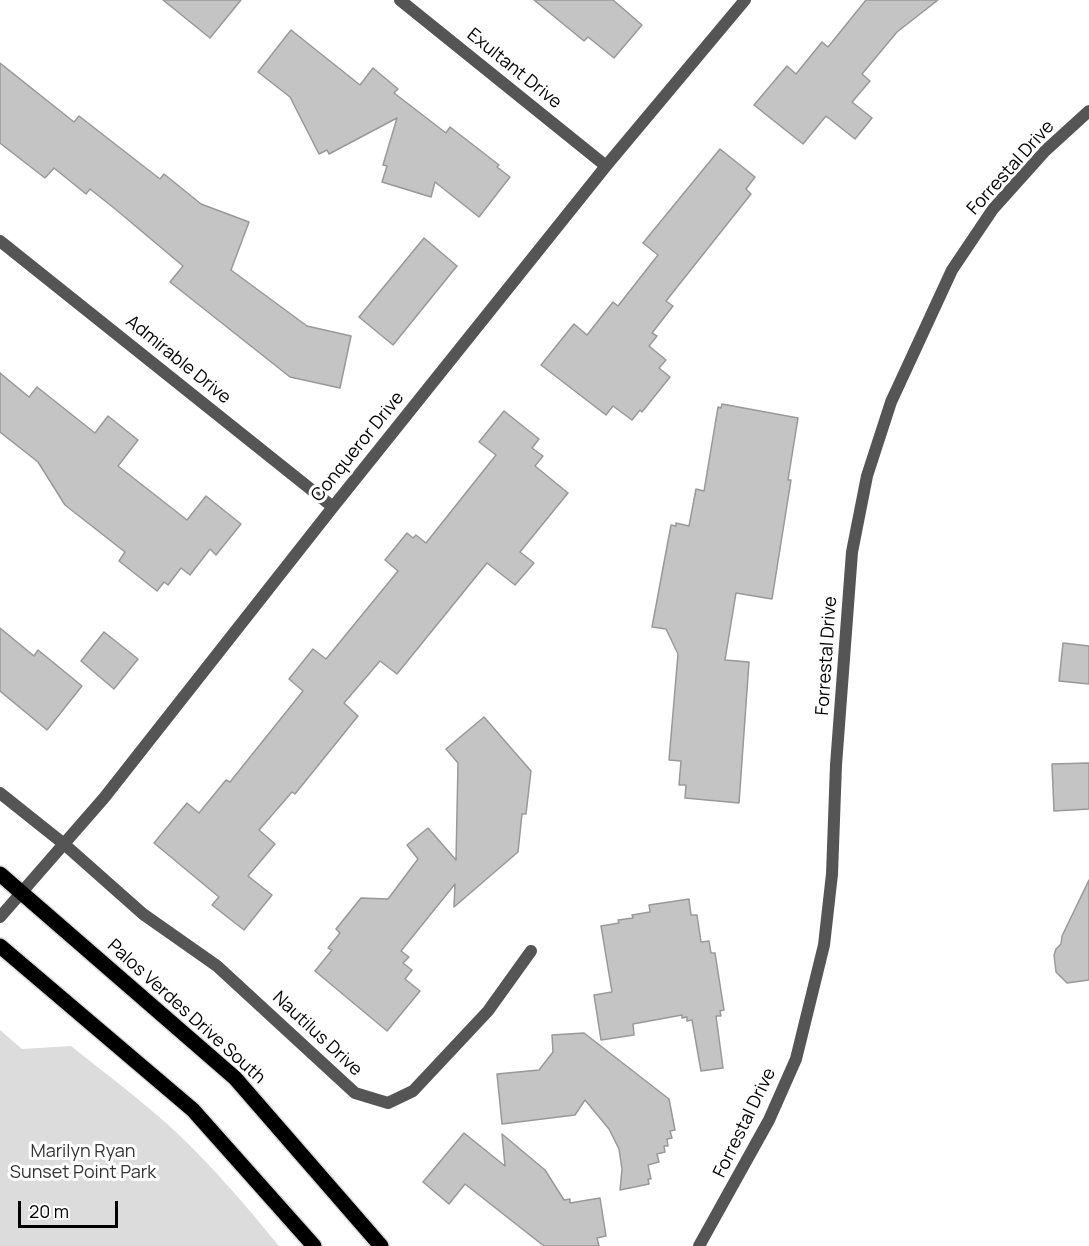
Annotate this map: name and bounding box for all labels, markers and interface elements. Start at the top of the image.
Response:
street label: Exultant Drive [462,24,566,114]
street label: Forrestal Drive [963,116,1059,220]
street label: Admirable Drive [121,311,235,409]
street label: Conqueror Drive [307,388,409,506]
street label: Forrestal Drive [812,596,842,716]
street label: Palos Verdes Drive South [103,935,269,1089]
street label: Nautilus Drive [268,987,366,1081]
street label: Forrestal Drive [709,1065,781,1181]
park label: Marilyn Ryan Sunset Point Park [10,1141,156,1184]
scale bar [21,1189,122,1227]
text: 20 m [29,1199,69,1223]

